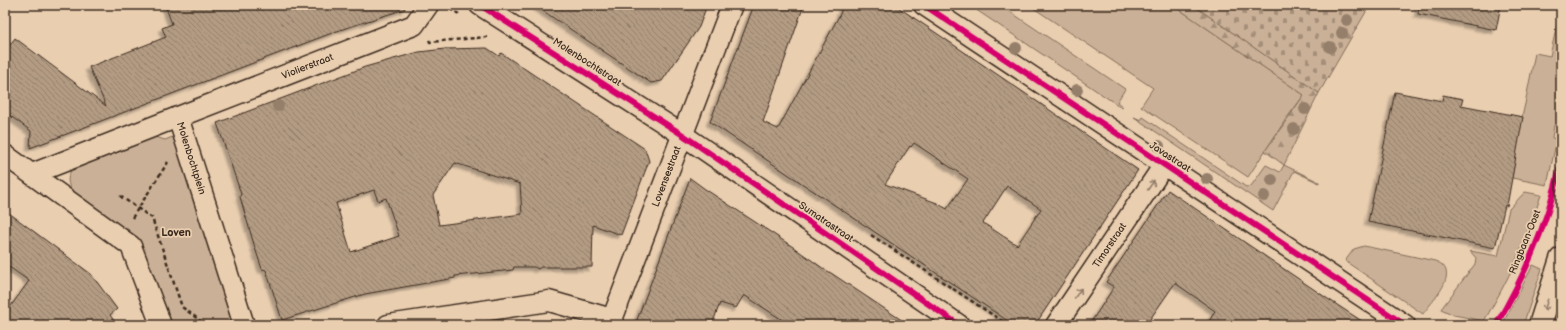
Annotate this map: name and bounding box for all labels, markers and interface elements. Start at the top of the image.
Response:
street label: Molenbochtstraat [551,35,623,89]
street label: Violierstraat [280,51,335,82]
street label: Molenbochtplein [174,121,208,196]
street label: Javastraat [1147,139,1193,175]
street label: Lovensestraat [650,144,684,209]
one-way arrow [1147,180,1155,191]
street label: Sumatrastraat [796,199,856,245]
street label: Ringbaan-Oost [1507,208,1543,276]
street label: Timorstraat [1090,221,1129,270]
district label: Loven [161,226,191,239]
one-way arrow [1074,287,1082,298]
one-way arrow [1542,299,1550,311]

